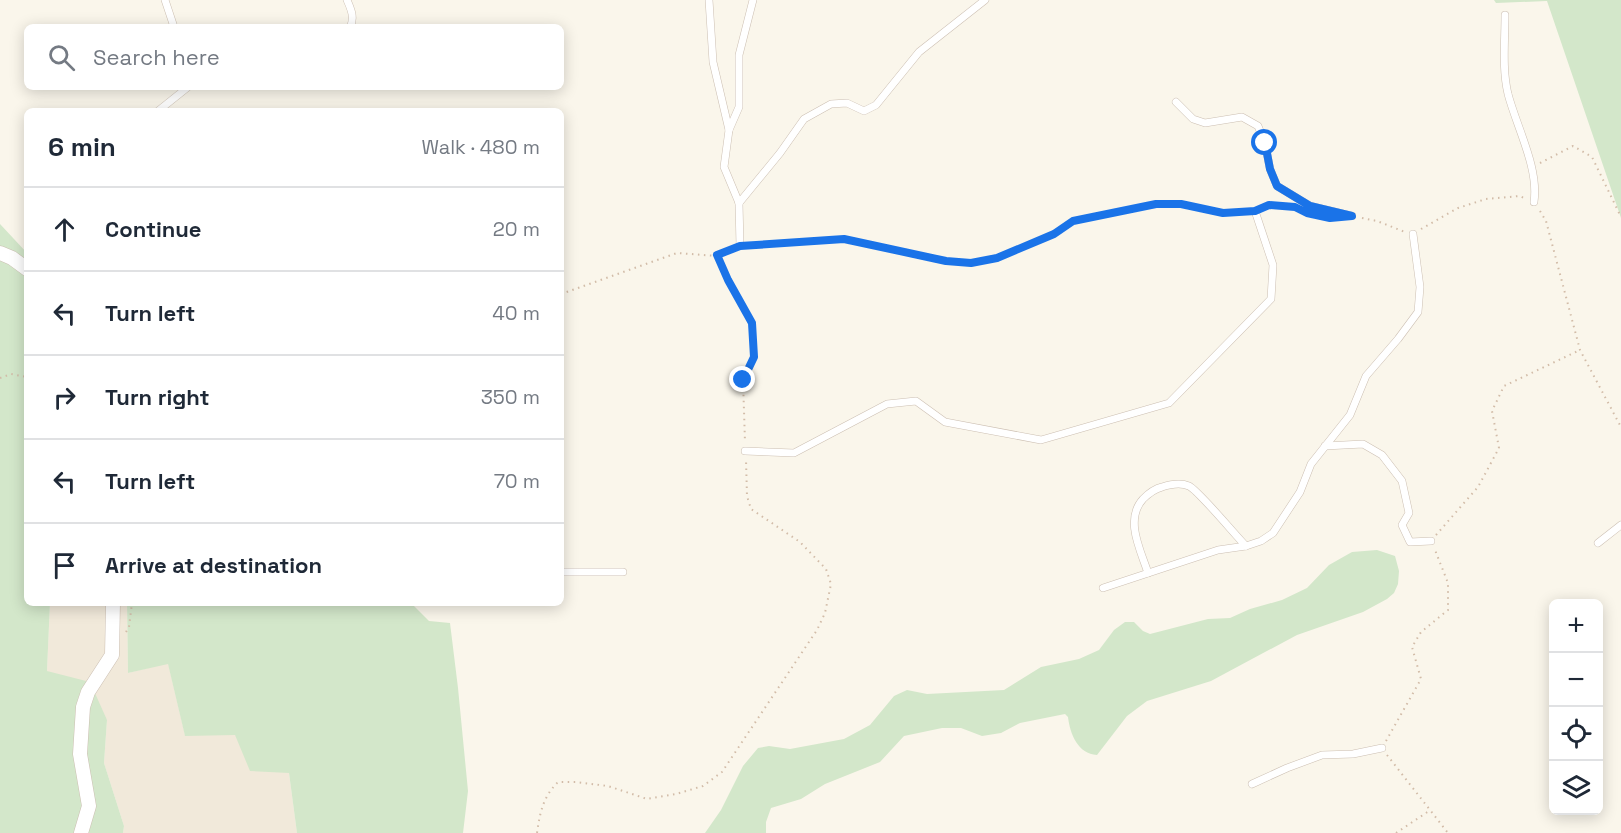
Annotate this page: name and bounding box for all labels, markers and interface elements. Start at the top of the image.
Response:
search box [24,24,564,90]
icon: search [45,41,78,74]
text: Search here [93,43,220,71]
route start [1251,129,1277,155]
text: 6 min [48,130,116,164]
text: Walk · 480 m [421,134,540,160]
icon: ahead [48,213,81,246]
text: Continue [105,215,201,243]
text: 20 m [493,216,540,242]
icon: left [48,297,81,330]
text: Turn left [105,299,195,327]
text: 40 m [492,300,540,326]
route end [729,366,755,392]
icon: right [48,381,81,414]
text: Turn right [105,383,210,411]
text: 350 m [481,384,540,410]
icon: left [48,465,81,498]
text: Turn left [105,467,195,495]
text: 70 m [494,468,540,494]
icon: arrive [48,549,81,582]
text: Arrive at destination [105,551,322,579]
map controls [1549,599,1603,815]
button: + [1549,599,1603,653]
button: − [1549,653,1603,707]
button: locate [1549,707,1603,761]
button: layers [1549,761,1603,815]

